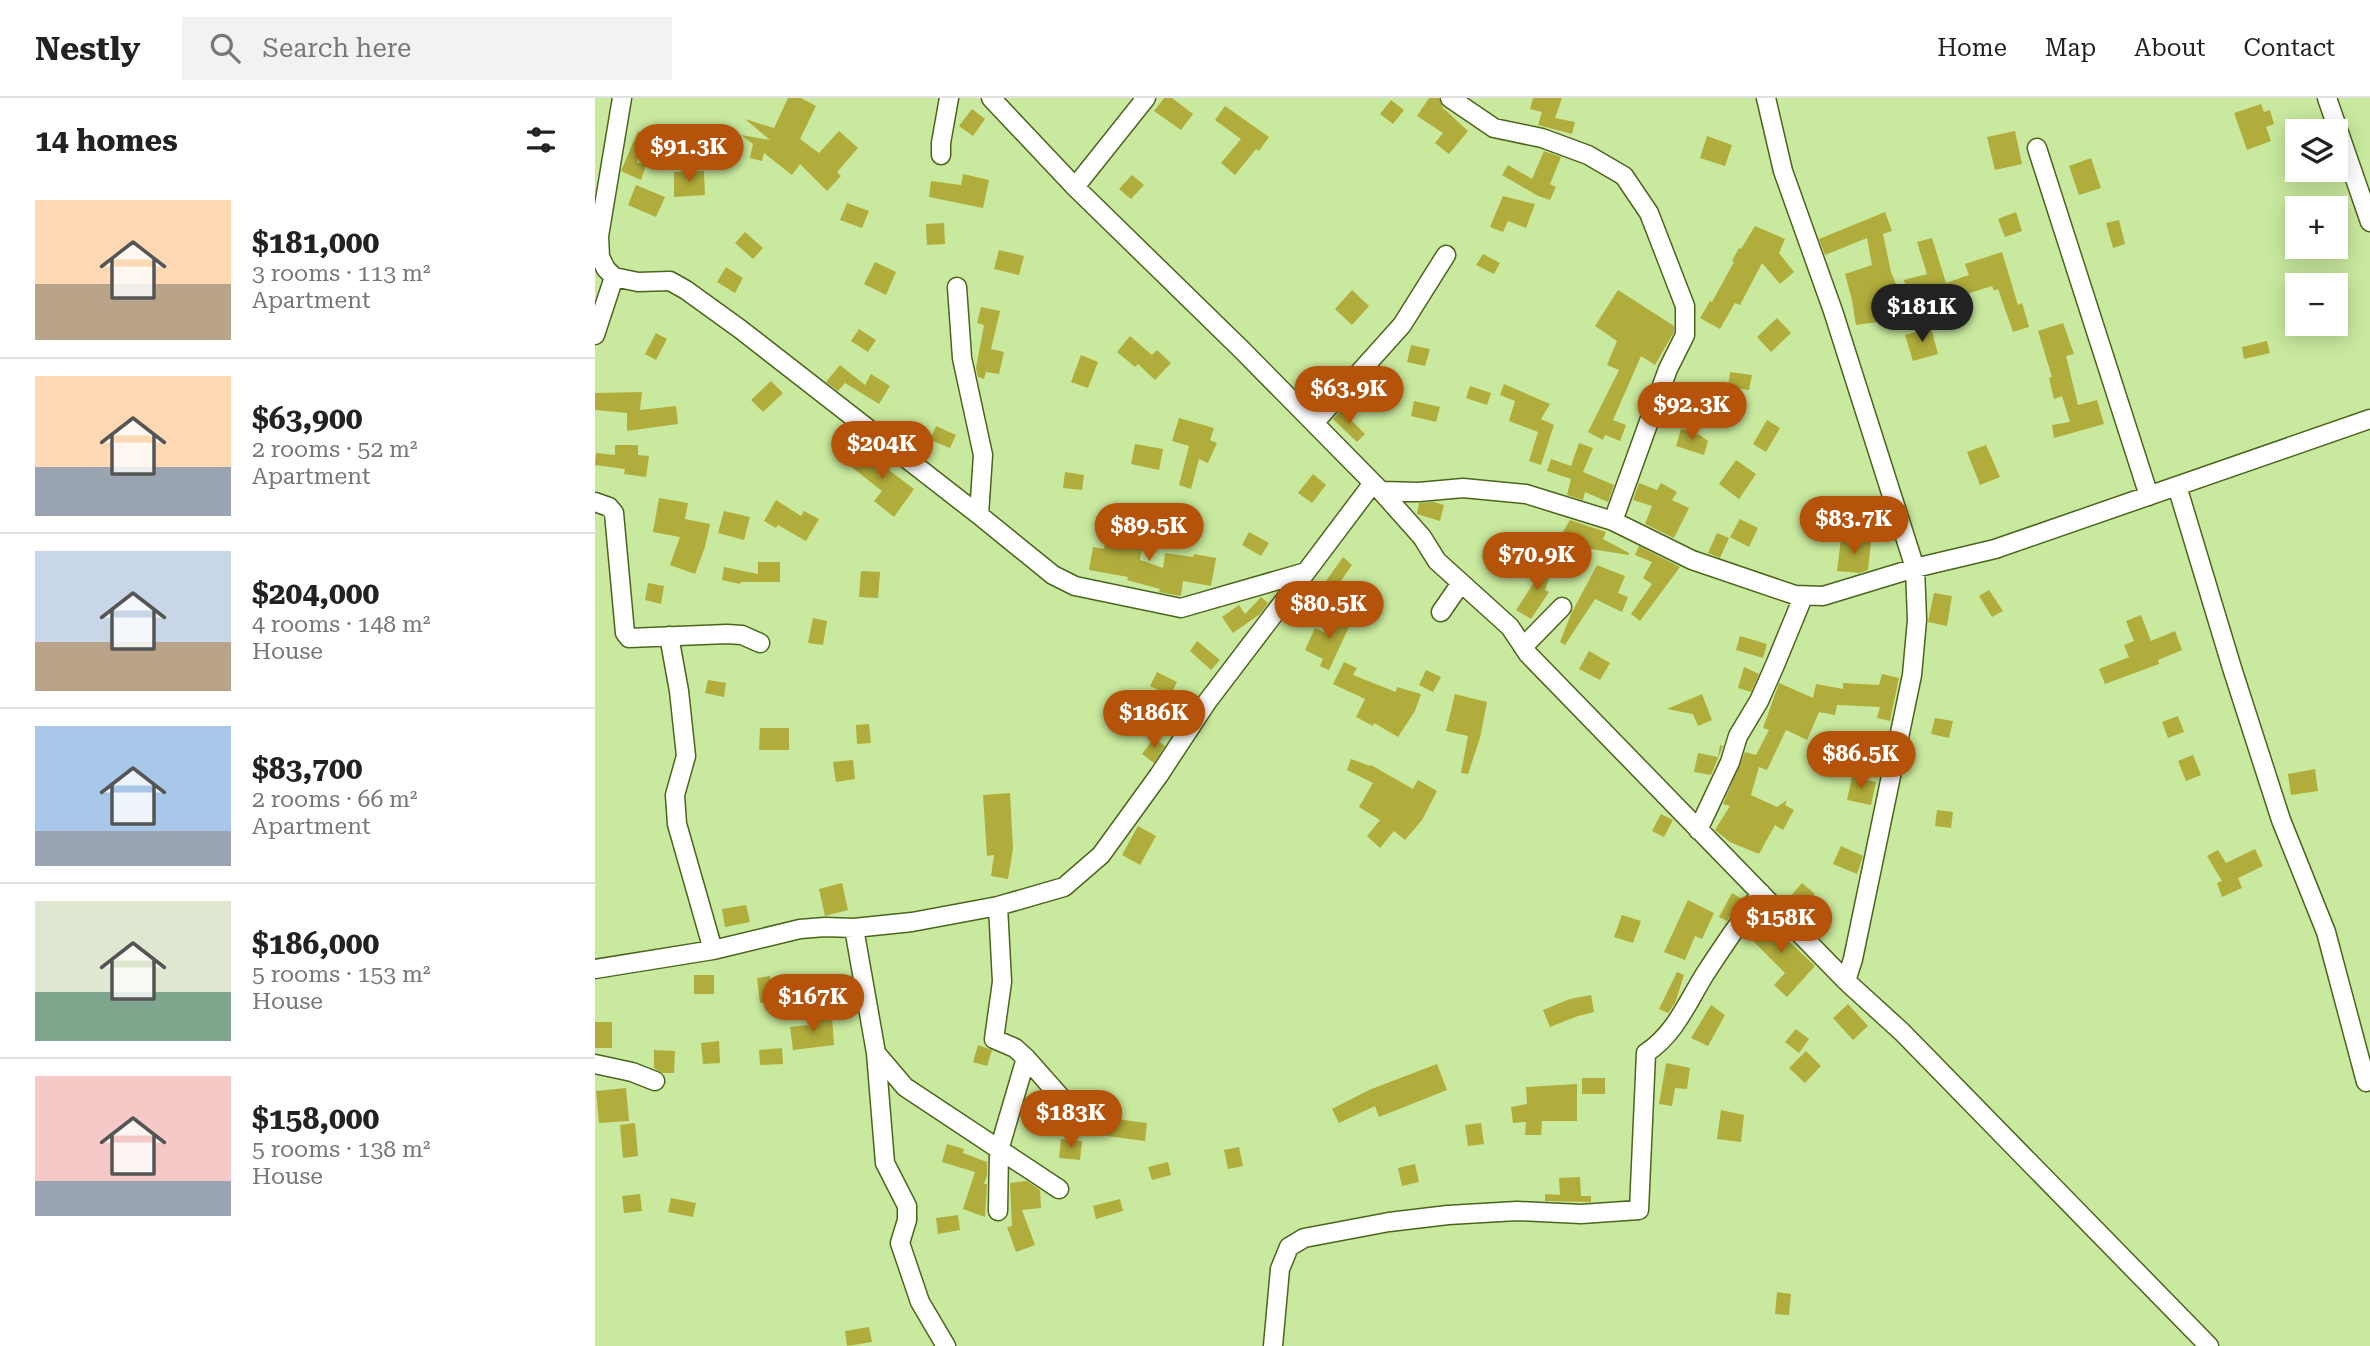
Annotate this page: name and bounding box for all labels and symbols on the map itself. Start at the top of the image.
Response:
pin: $91.3K [632,125,746,184]
pin: $181K [1873,285,1971,344]
pin: $63.9K [1292,366,1406,426]
pin: $92.3K [1635,382,1749,442]
pin: $204K [833,422,931,481]
pin: $83.7K [1797,496,1911,556]
pin: $89.5K [1092,504,1206,563]
pin: $70.9K [1480,532,1594,592]
pin: $80.5K [1272,582,1386,641]
pin: $186K [1105,690,1203,750]
pin: $86.5K [1804,732,1918,791]
pin: $158K [1732,896,1830,955]
pin: $167K [764,974,862,1034]
pin: $183K [1022,1090,1120,1150]

